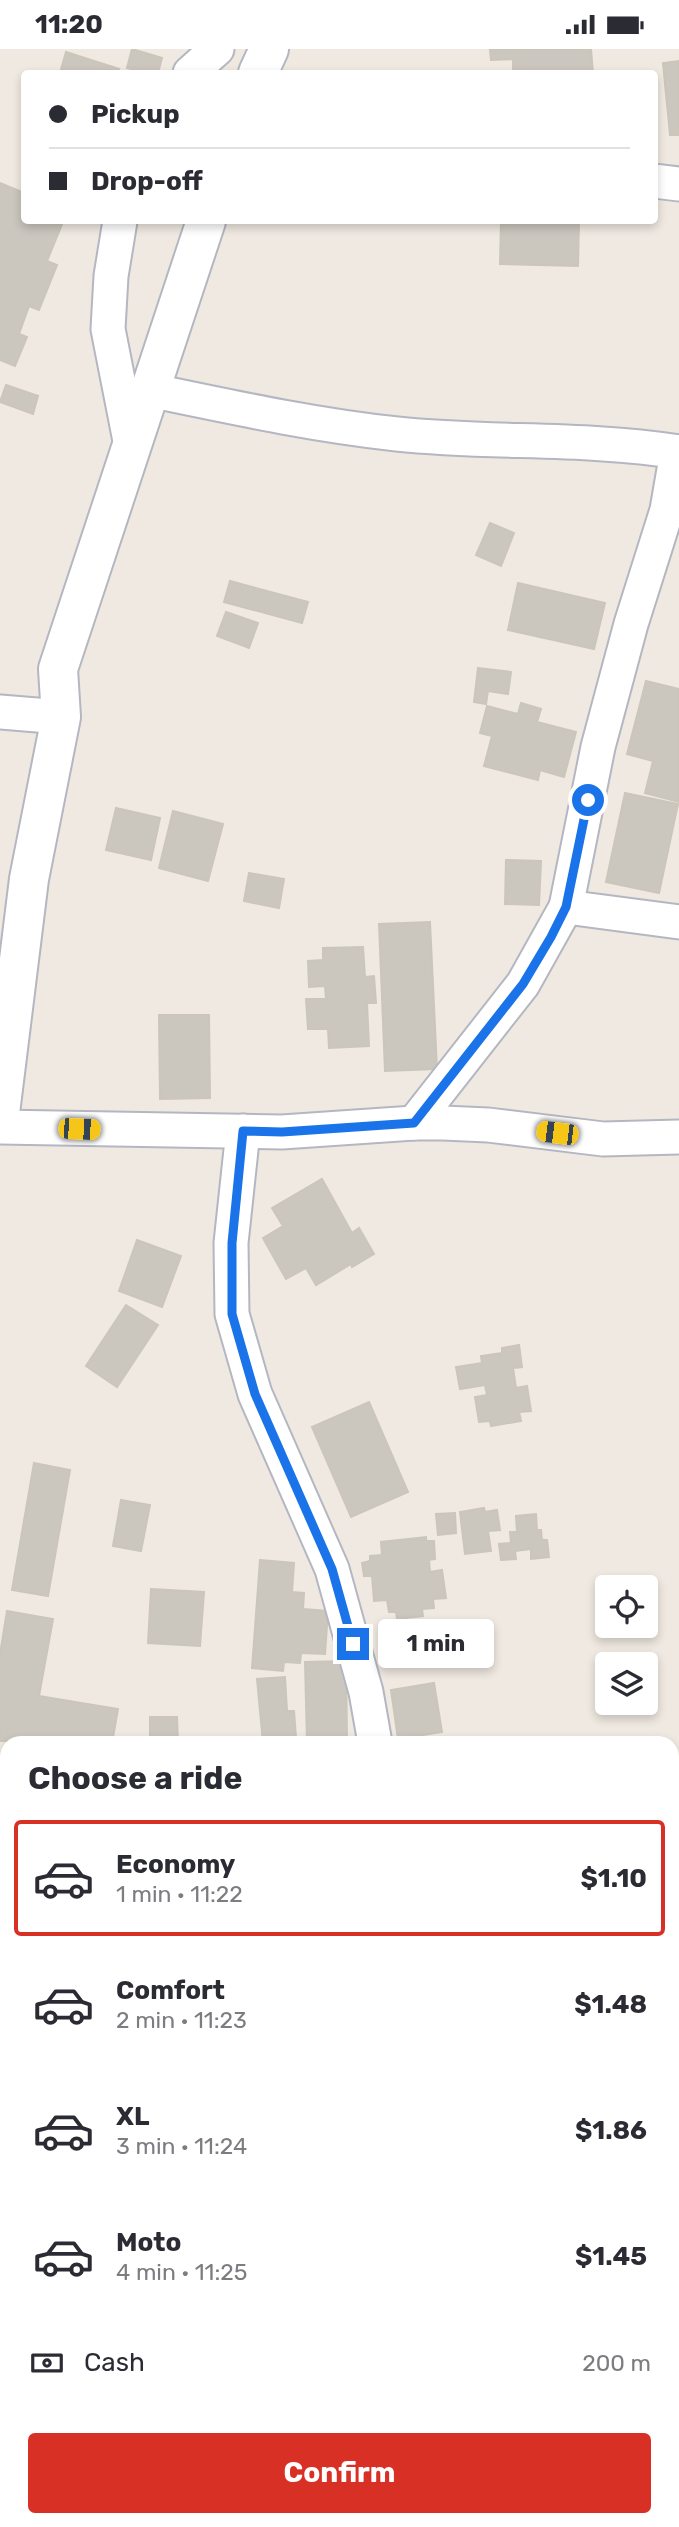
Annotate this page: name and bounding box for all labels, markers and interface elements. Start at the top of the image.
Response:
text: 11:20 [35,9,103,40]
text: Pickup [91,99,180,130]
text: Drop-off [91,166,203,197]
route start [572,784,604,816]
car [58,1118,101,1140]
car [535,1120,580,1146]
map controls [595,1575,658,1715]
button: locate [595,1575,658,1638]
callout: 1 min [378,1619,493,1669]
route end [337,1628,369,1660]
text: 1 min [407,1629,465,1657]
button: layers [595,1652,658,1715]
text: Choose a ride [28,1759,242,1797]
icon: car [32,1847,95,1910]
text: Economy [116,1849,235,1880]
text: $1.10 [580,1863,647,1894]
text: 1 min · 11:22 [116,1880,243,1908]
icon: car [32,1973,95,2036]
text: Comfort [116,1975,225,2006]
text: $1.48 [574,1989,647,2020]
text: 2 min · 11:23 [116,2006,247,2034]
icon: car [32,2099,95,2162]
text: XL [116,2101,149,2132]
text: $1.86 [575,2115,647,2146]
text: 3 min · 11:24 [116,2132,247,2160]
icon: car [32,2225,95,2288]
text: Moto [116,2227,181,2258]
text: $1.45 [575,2241,647,2272]
text: 4 min · 11:25 [116,2258,247,2286]
icon: cash [28,2344,66,2382]
text: Cash [84,2347,145,2378]
text: 200 m [582,2349,651,2377]
button: Confirm [28,2433,651,2513]

